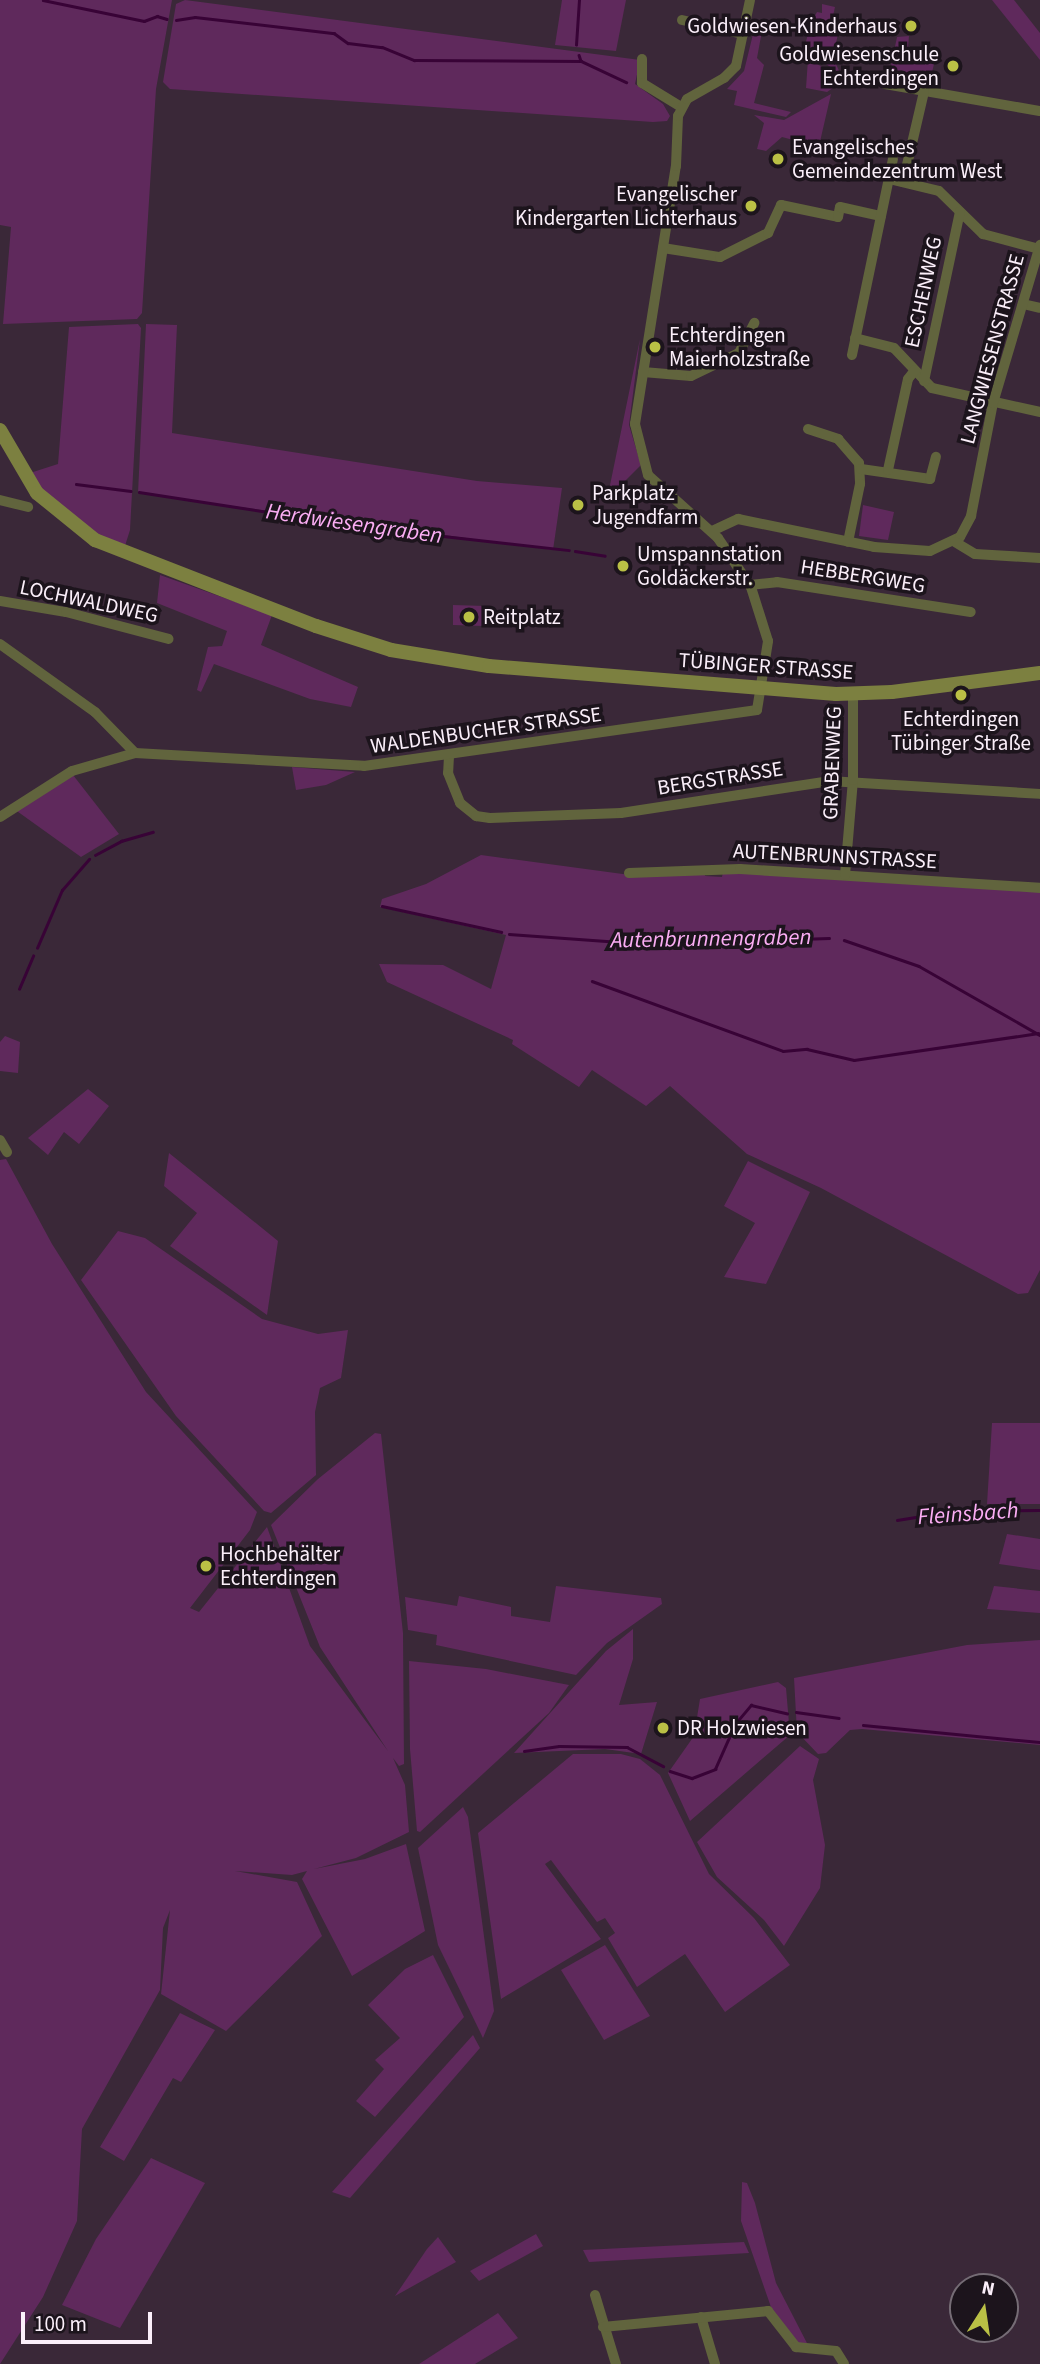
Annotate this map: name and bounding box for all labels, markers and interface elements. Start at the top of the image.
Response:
place label: Goldwiesen-Kinderhaus [687,13,897,39]
marker: Goldwiesen-Kinderhaus [903,18,919,34]
place label: Goldwiesenschule Echterdingen [779,41,939,91]
marker: Goldwiesenschule Echterdingen [945,58,961,74]
place label: Evangelisches Gemeindezentrum West [792,134,1002,184]
marker: Evangelisches Gemeindezentrum West [770,151,786,167]
place label: Evangelischer Kindergarten Lichterhaus [515,181,737,231]
marker: Evangelischer Kindergarten Lichterhaus [743,198,759,214]
street label: ESCHENWEG [899,234,947,350]
street label: LANGWIESENSTRASSE [955,251,1029,447]
place label: Echterdingen Maierholzstraße [669,322,810,372]
marker: Echterdingen Maierholzstraße [647,339,663,355]
place label: Parkplatz Jugendfarm [592,480,698,530]
marker: Parkplatz Jugendfarm [570,497,586,513]
water label: Herdwiesengraben [264,498,444,550]
place label: Umspannstation Goldäckerstr. [637,541,782,591]
street label: HEBBERGWEG [799,554,927,598]
marker: Umspannstation Goldäckerstr. [615,558,631,574]
street label: LOCHWALDWEG [18,574,160,628]
place label: Reitplatz [483,604,561,630]
marker: Reitplatz [461,609,477,625]
street label: TÜBINGER STRASSE [678,647,854,685]
marker: Echterdingen Tübinger Straße [953,687,969,703]
street label: WALDENBUCHER STRASSE [369,701,603,759]
street label: GRABENWEG [817,706,847,820]
place label: Echterdingen Tübinger Straße [891,706,1031,756]
street label: BERGSTRASSE [655,756,785,800]
street label: AUTENBRUNNSTRASSE [732,838,938,874]
water label: Autenbrunnengraben [610,923,812,955]
water label: Fleinsbach [917,1497,1019,1531]
place label: Hochbehälter Echterdingen [220,1541,340,1591]
marker: Hochbehälter Echterdingen [198,1558,214,1574]
place label: DR Holzwiesen [677,1715,807,1741]
marker: DR Holzwiesen [655,1720,671,1736]
north arrow [949,2273,1019,2343]
text: N [979,2274,997,2303]
scale bar [24,2298,156,2342]
text: 100 m [34,2309,87,2339]

